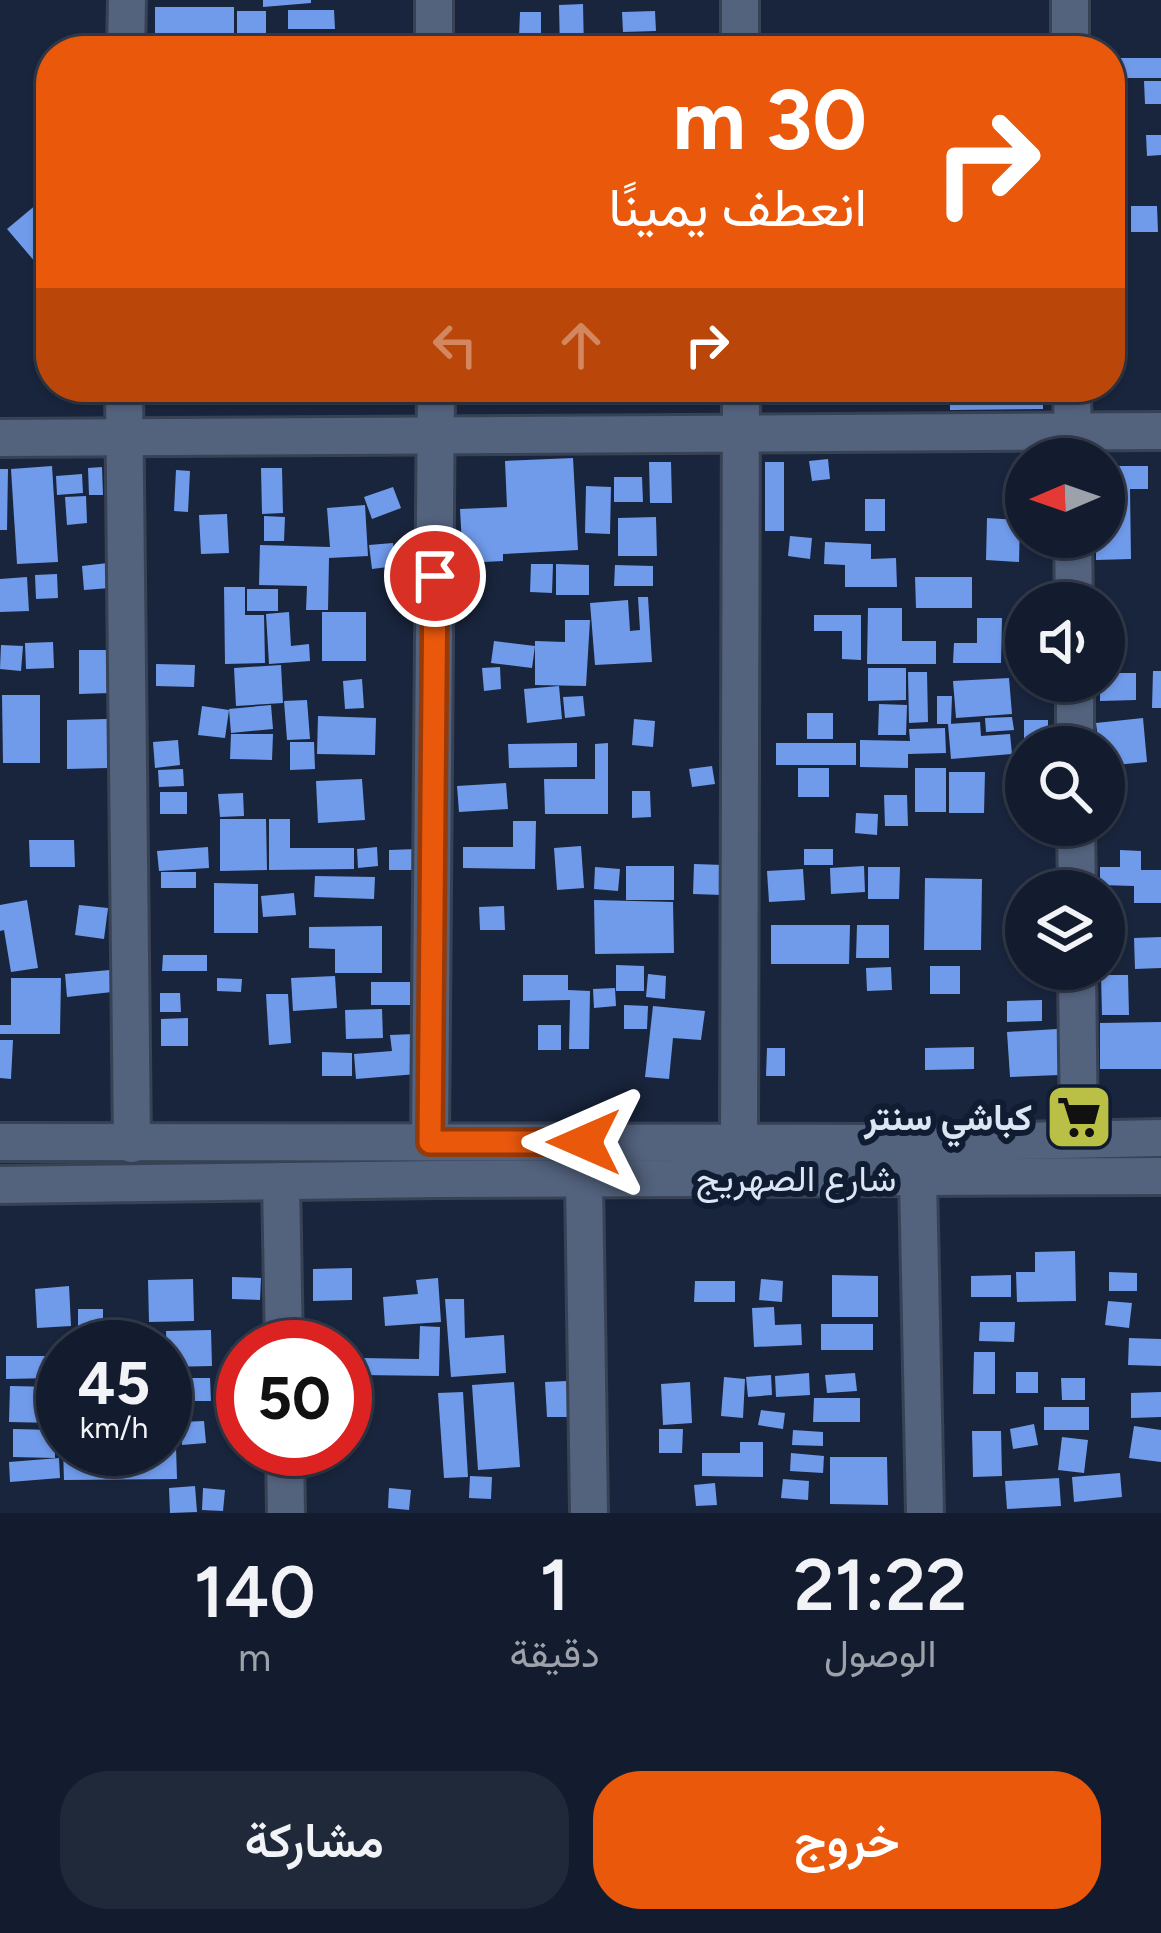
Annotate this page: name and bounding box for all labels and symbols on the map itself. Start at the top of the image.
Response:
north arrow [1005,438,1125,558]
pin [384,525,486,627]
position arrow [521,1079,647,1205]
supermarket icon: كباشي سنتر [1044,1082,1114,1152]
place label: كباشي سنتر [863,1096,1032,1147]
street label: شارع الصهريج [696,1157,896,1204]
speed limit sign: 50 [216,1320,372,1476]

